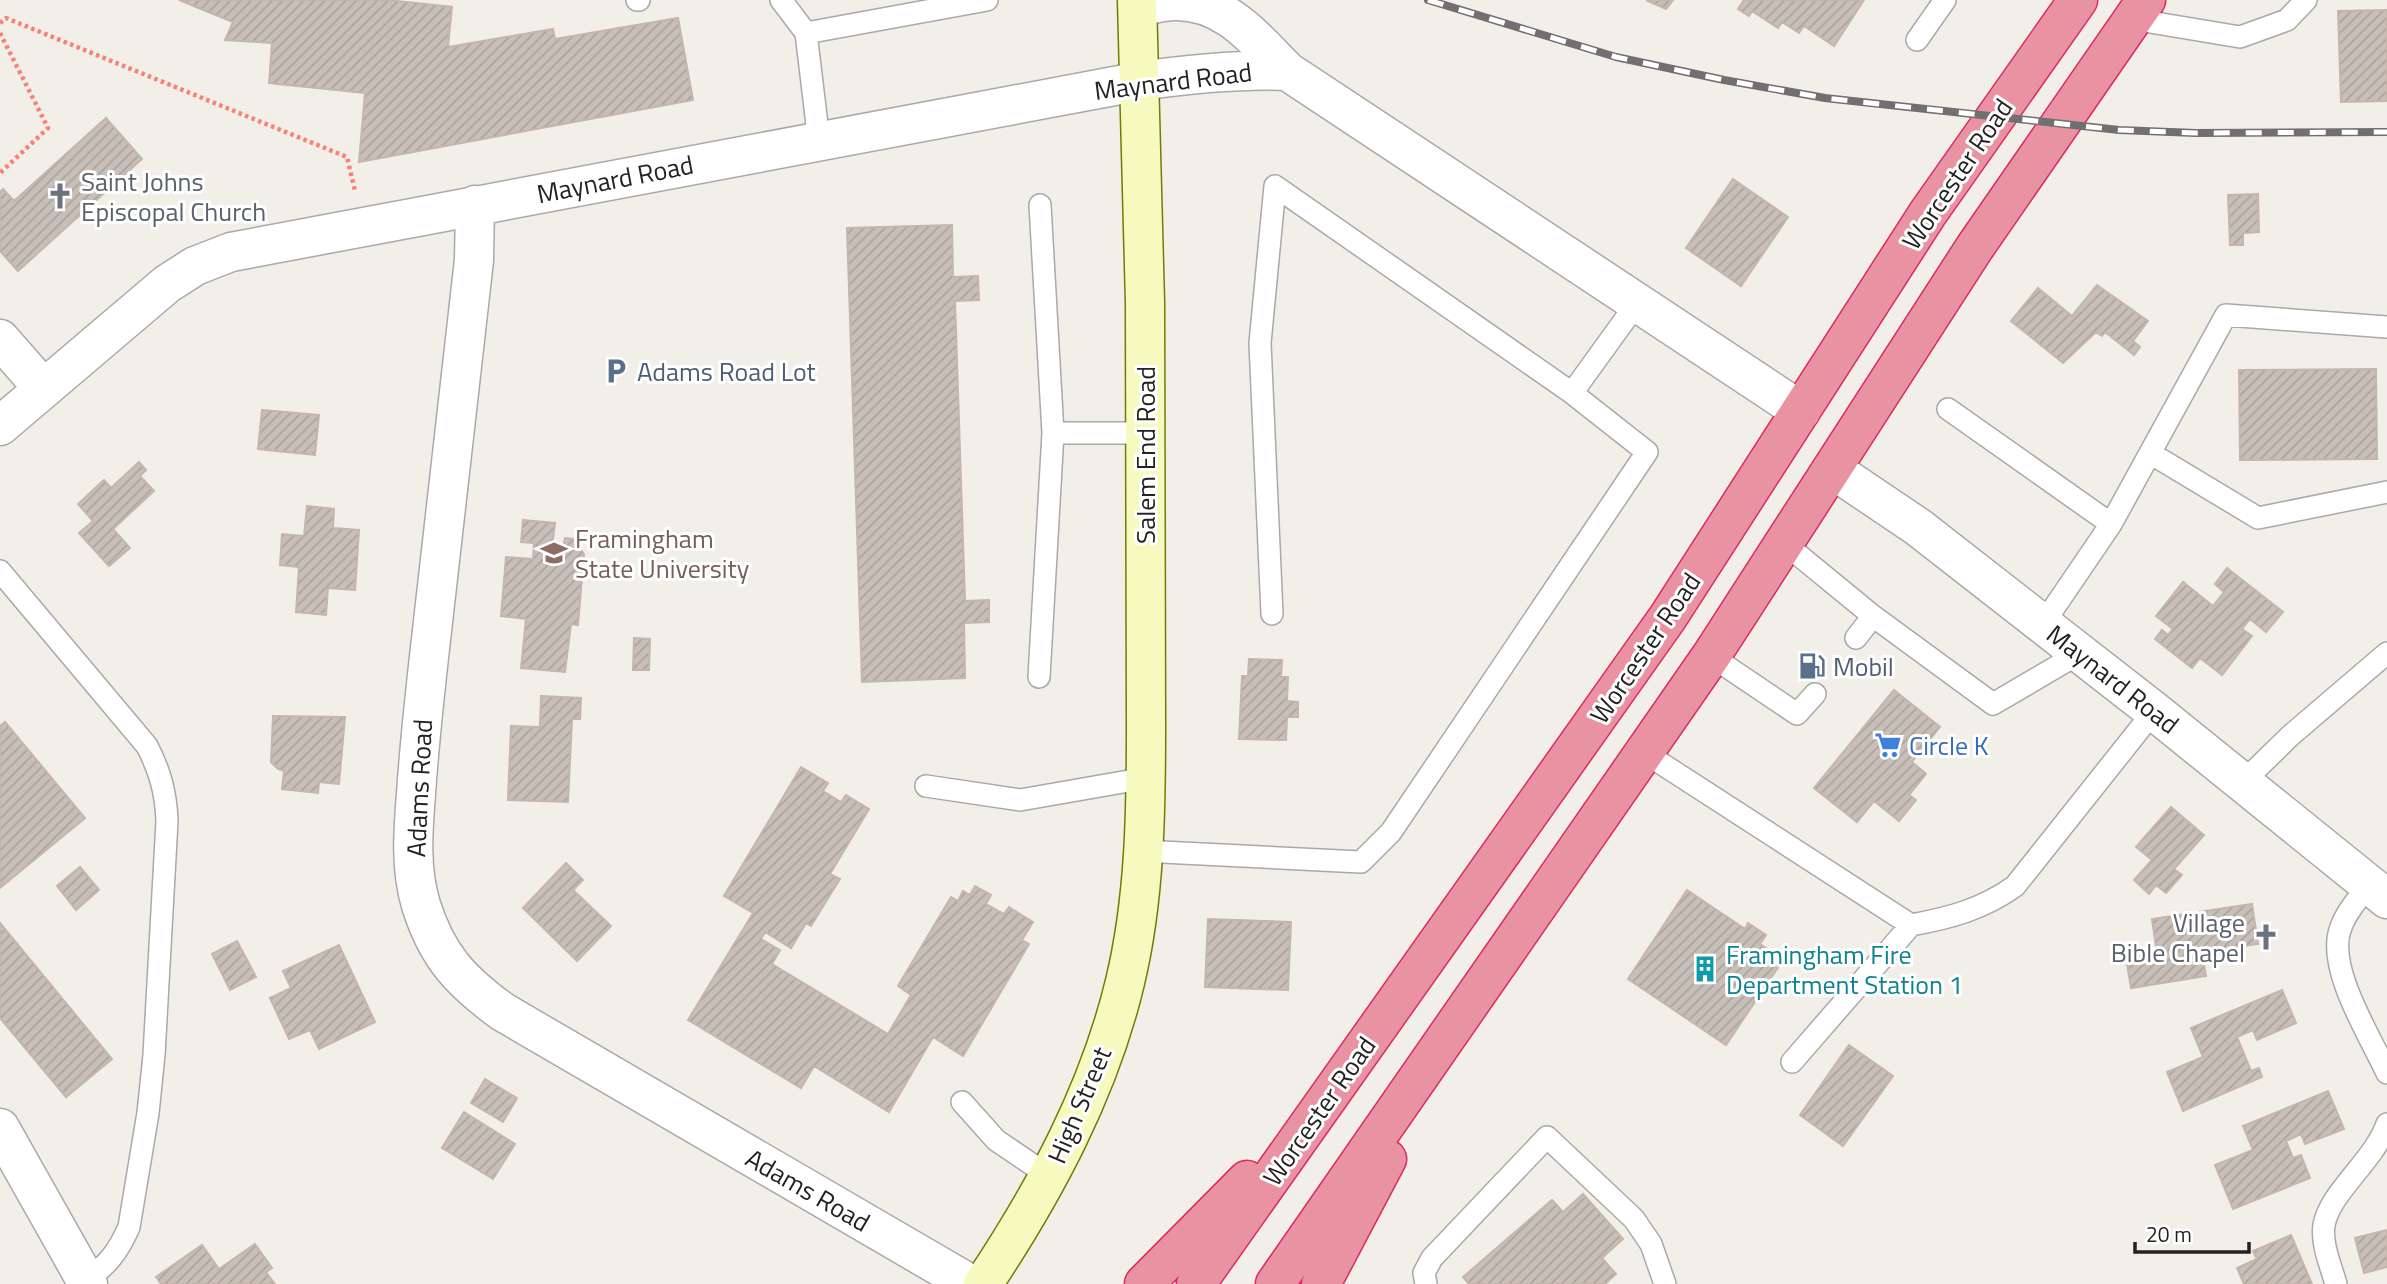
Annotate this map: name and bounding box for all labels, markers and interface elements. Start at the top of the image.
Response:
street label: Maynard Road [1092,52,1254,110]
street label: Worcester Road [1892,91,2022,257]
street label: Maynard Road [533,145,697,213]
place label: Saint Johns Episcopal Church [81,162,266,231]
church icon: Saint Johns Episcopal Church [45,181,75,211]
place label: Adams Road Lot [637,352,816,391]
parking icon: Adams Road Lot [601,356,631,386]
street label: Salem End Road [1126,366,1165,544]
place label: Framingham State University [575,519,749,588]
school or university icon: Framingham State University [539,538,569,568]
street label: Worcester Road [1580,565,1710,731]
street label: Maynard Road [2038,615,2188,743]
place label: Mobil [1833,647,1894,686]
fuel station icon: Mobil [1797,651,1827,681]
street label: Adams Road [396,718,442,858]
place label: Circle K [1909,726,1989,765]
supermarket icon: Circle K [1873,730,1903,760]
place label: Village Bible Chapel [2111,903,2245,972]
church icon: Village Bible Chapel [2251,922,2281,952]
place label: Framingham Fire Department Station 1 [1726,935,1963,1004]
building icon: Framingham Fire Department Station 1 [1690,954,1720,984]
street label: Worcester Road [1253,1028,1385,1194]
street label: High Street [1037,1041,1121,1169]
street label: Adams Road [739,1139,877,1241]
scale bar [2135,1210,2249,1254]
text: 20 m [2146,1218,2192,1250]

